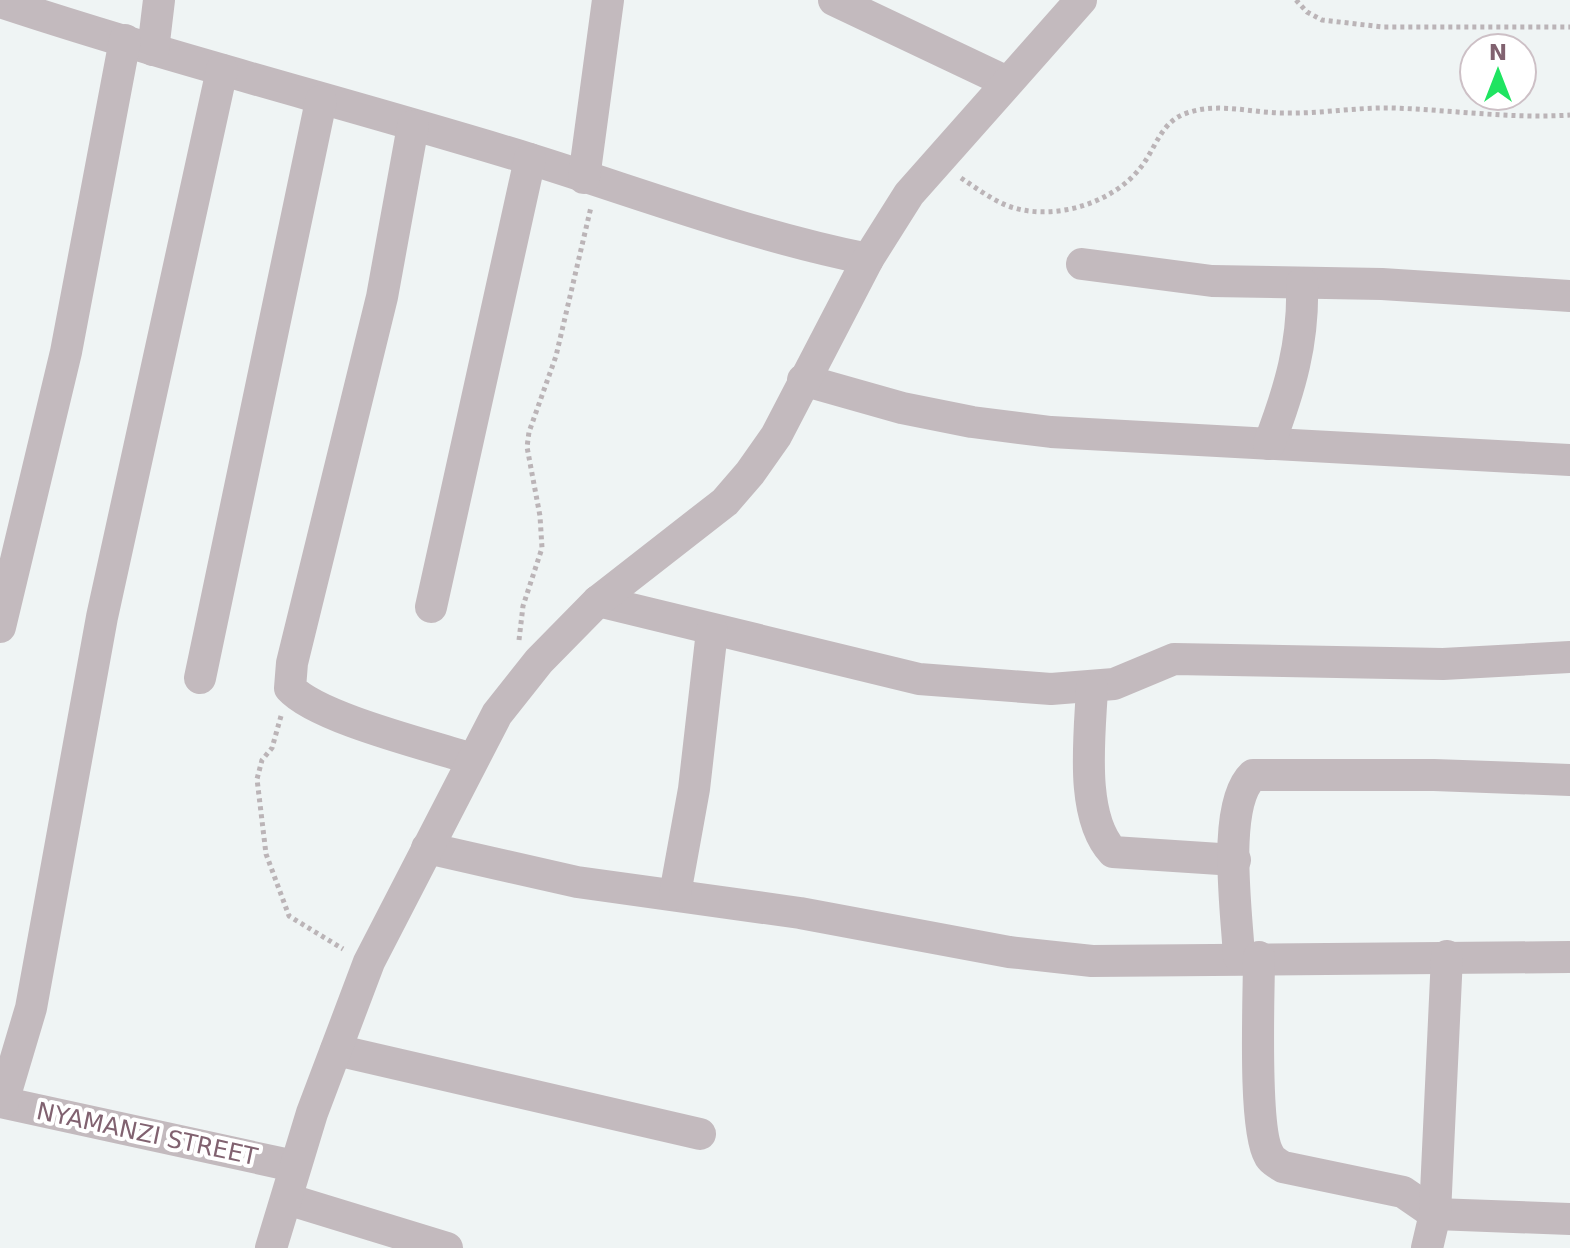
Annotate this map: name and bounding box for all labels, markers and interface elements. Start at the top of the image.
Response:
north arrow [1458,32,1538,112]
text: N [1489,40,1507,65]
street label: NYAMANZI STREET [34,1097,260,1171]

